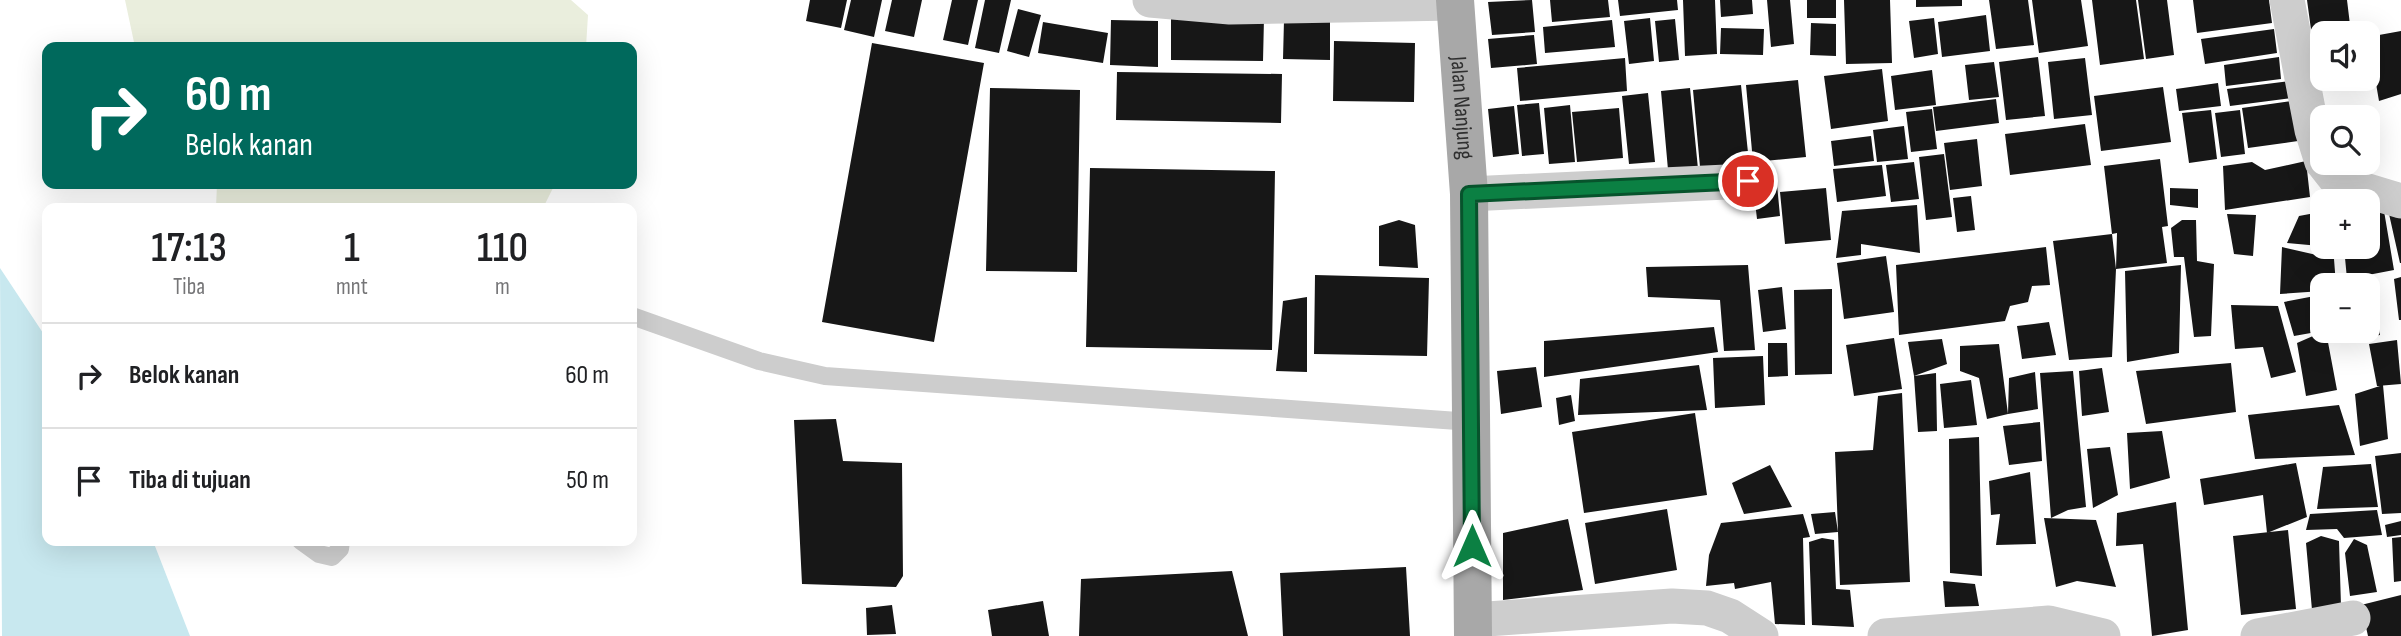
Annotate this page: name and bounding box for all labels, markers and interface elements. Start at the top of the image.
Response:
map controls [2310,21,2380,343]
button: sound [2310,21,2380,91]
street label: Jalan Nanjung [1444,54,1479,160]
text: 60 m [185,66,272,125]
icon: right [70,70,161,161]
button: search [2310,105,2380,175]
text: Belok kanan [185,126,313,165]
pin [1718,151,1778,211]
icon: arrive [1729,162,1767,200]
button: + [2310,189,2380,259]
text: 17:13 [151,223,227,274]
text: 1 [344,223,360,274]
text: 110 [477,223,528,274]
text: Tiba [173,273,205,301]
text: mnt [336,273,368,301]
text: m [495,273,510,301]
button: − [2310,273,2380,343]
icon: right [70,357,108,395]
text: Belok kanan [129,360,239,391]
text: 60 m [565,360,609,391]
icon: arrive [70,462,108,500]
text: Tiba di tujuan [129,465,251,496]
text: 50 m [566,465,609,496]
position arrow [1435,509,1509,583]

